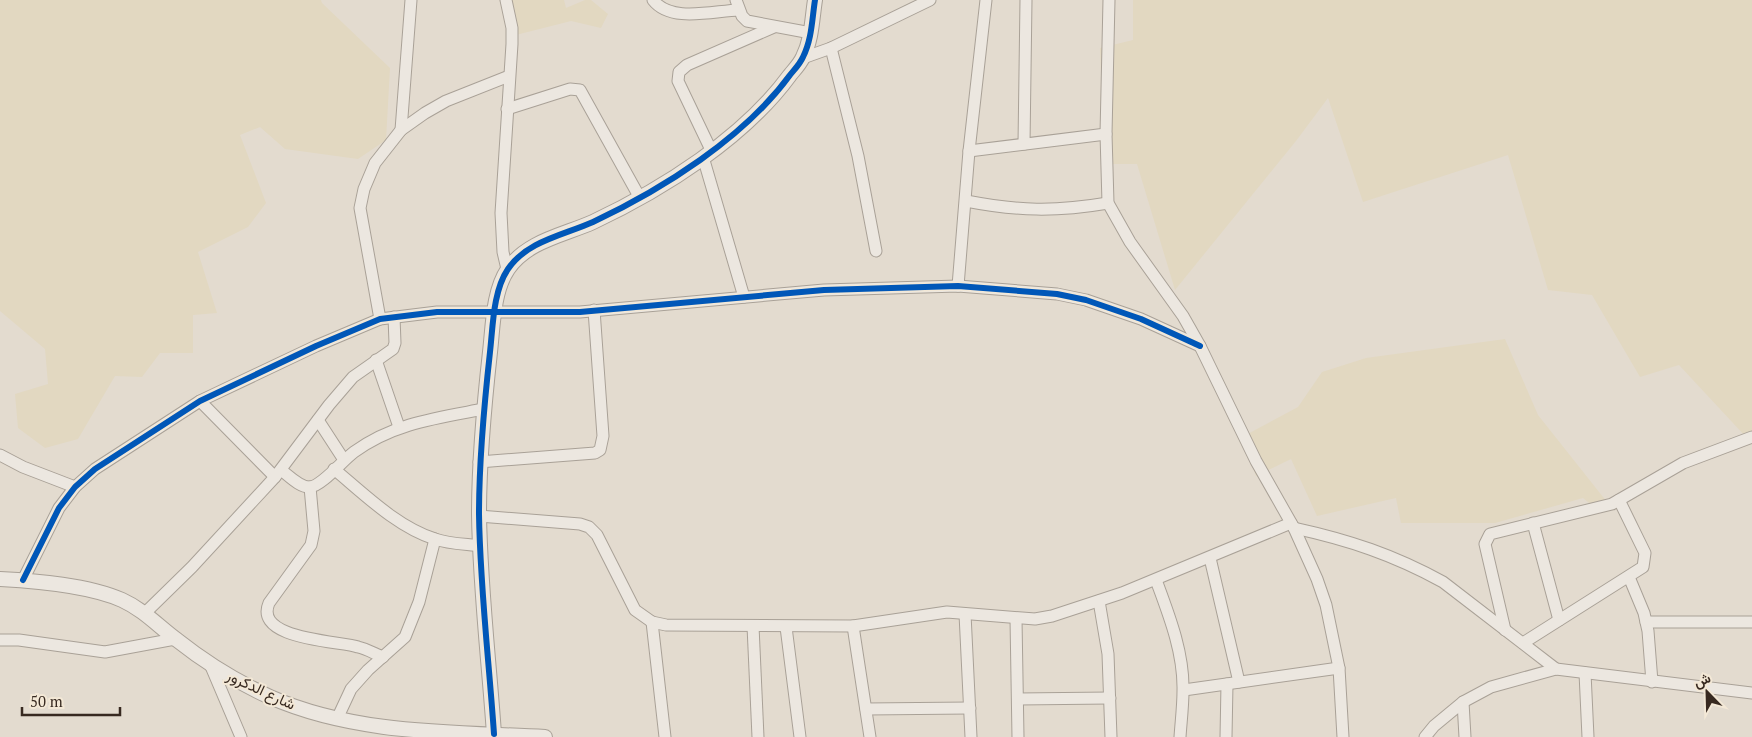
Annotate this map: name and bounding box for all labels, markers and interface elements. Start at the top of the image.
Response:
street label: شارع الدكرور [222,664,299,716]
north arrow [1682,667,1732,717]
text: ش [1690,667,1713,692]
scale bar [22,684,120,716]
text: 50 m [30,691,63,711]

